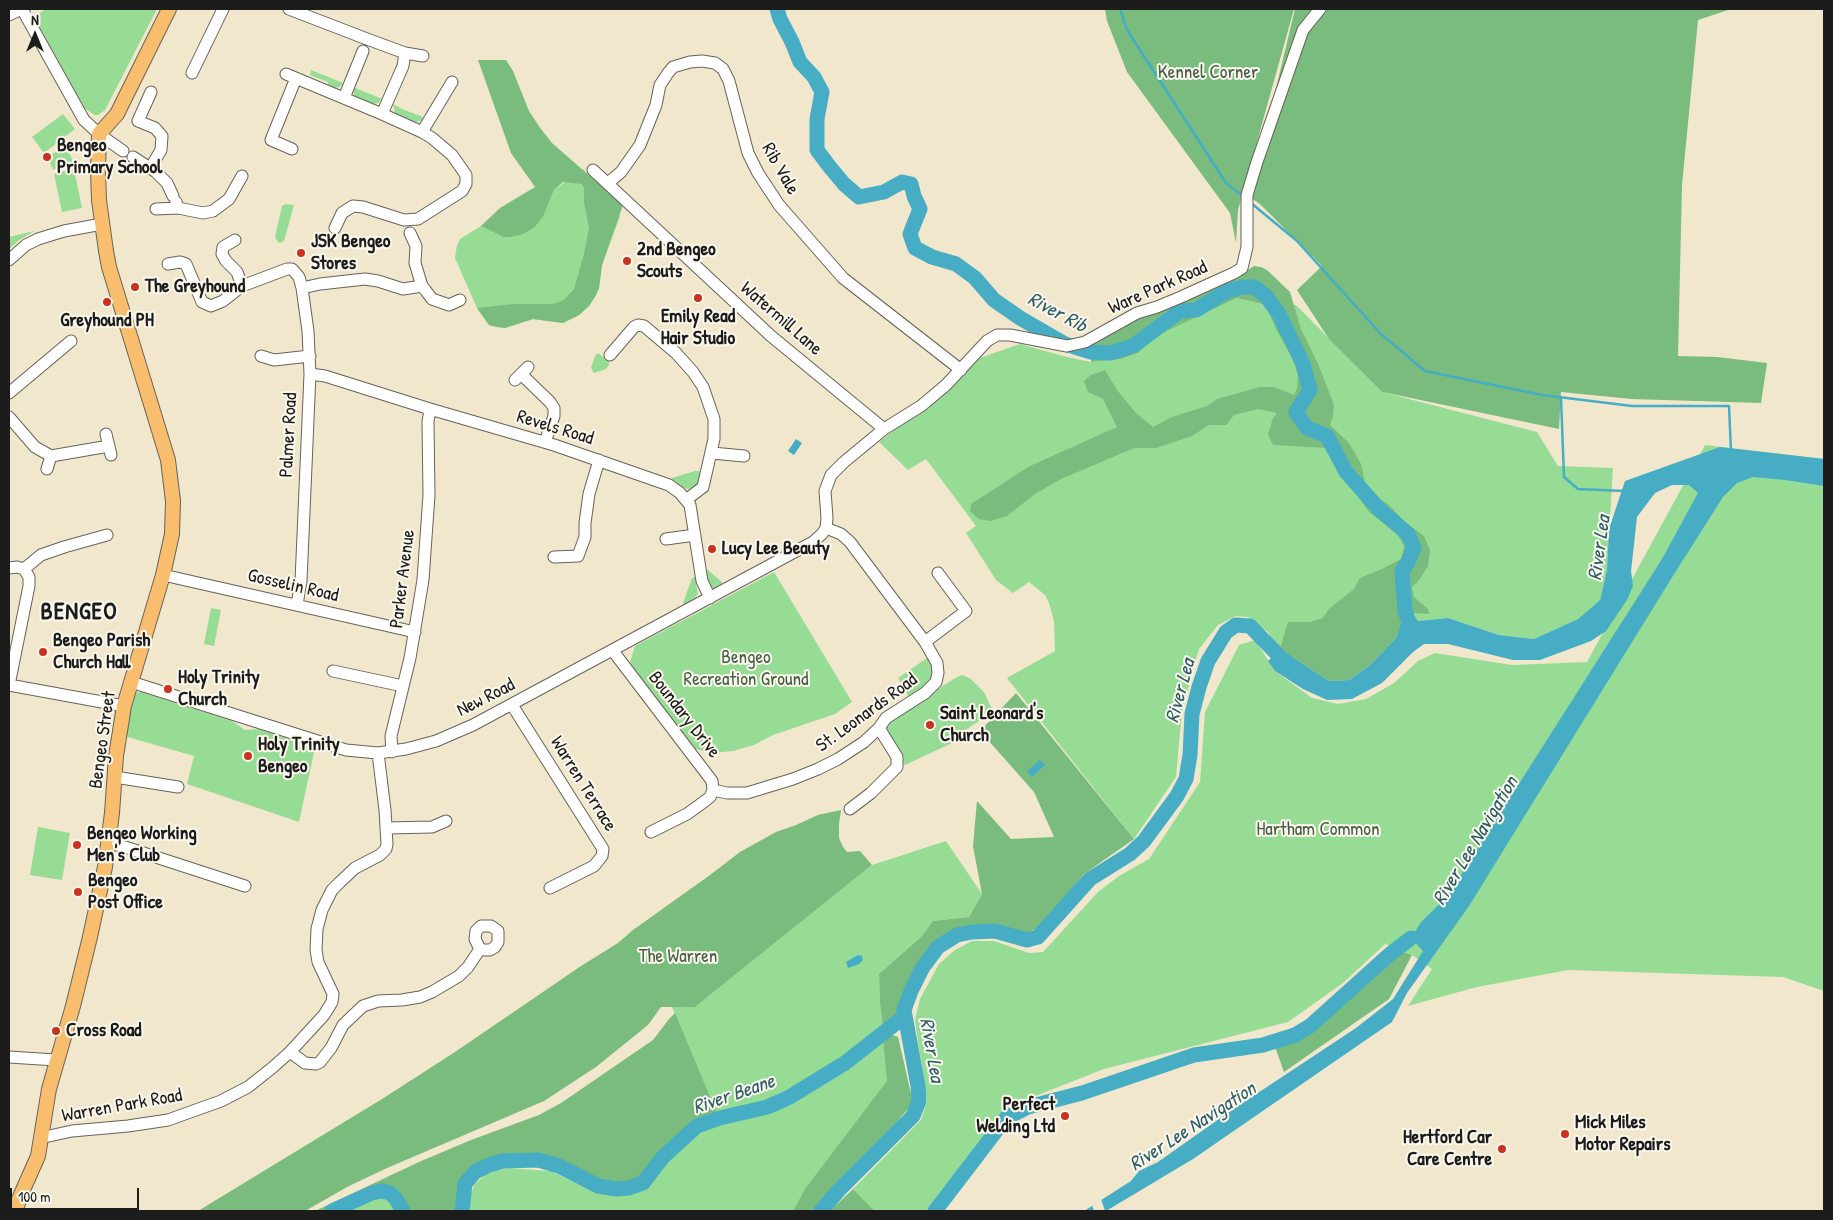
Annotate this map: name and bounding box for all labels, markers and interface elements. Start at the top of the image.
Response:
north arrow [10,10,60,60]
text: N [31,10,39,29]
park label: Kennel Corner [1158,62,1258,84]
place label: Bengeo Primary School [57,135,162,179]
street label: Rib Vale [756,139,804,199]
marker: Bengeo Primary School [41,151,53,163]
place label: JSK Bengeo Stores [311,231,391,275]
place label: 2nd Bengeo Scouts [637,239,716,283]
marker: JSK Bengeo Stores [295,247,307,259]
marker: 2nd Bengeo Scouts [621,255,633,267]
street label: Ware Park Road [1105,256,1211,320]
place label: The Greyhound [145,276,245,298]
street label: Watermill Lane [735,277,827,361]
marker: The Greyhound [129,281,141,293]
water label: River Rib [1023,287,1091,339]
marker: Emily Read Hair Studio [692,292,704,304]
marker: Greyhound PH [101,296,113,308]
place label: Emily Read Hair Studio [661,306,735,350]
place label: Greyhound PH [60,310,154,332]
street label: Palmer Road [275,392,303,478]
street label: Revels Road [514,406,596,450]
water label: River Lea [1584,514,1616,582]
street label: Parker Avenue [386,528,420,630]
place label: Lucy Lee Beauty [722,538,830,560]
marker: Lucy Lee Beauty [706,543,718,555]
street label: Gosselin Road [245,565,341,607]
district label: BENGEO [40,599,118,627]
place label: Bengeo Parish Church Hall [53,630,150,674]
marker: Bengeo Parish Church Hall [37,646,49,658]
park label: Bengeo Recreation Ground [684,647,808,691]
water label: River Lea [1161,656,1201,726]
place label: Holy Trinity Church [178,667,260,711]
street label: Boundary Drive [643,667,725,763]
street label: St. Leonards Road [812,669,922,757]
street label: New Road [453,674,519,722]
marker: Holy Trinity Church [162,683,174,695]
street label: Bengeo Street [85,690,121,790]
place label: Saint Leonard's Church [940,703,1043,747]
marker: Saint Leonard's Church [924,719,936,731]
street label: Warren Terrace [545,732,621,836]
place label: Holy Trinity Bengeo [258,734,340,778]
marker: Holy Trinity Bengeo [242,750,254,762]
water label: River Lee Navigation [1428,772,1524,910]
park label: Hartham Common [1256,819,1380,841]
place label: Bengeo Working Men's Club [87,823,197,867]
marker: Bengeo Working Men's Club [71,839,83,851]
place label: Bengeo Post Office [88,870,163,914]
marker: Bengeo Post Office [72,886,84,898]
park label: The Warren [639,946,717,968]
water label: River Lea [914,1016,948,1084]
place label: Cross Road [66,1020,142,1042]
marker: Cross Road [50,1025,62,1037]
water label: River Beane [690,1070,778,1120]
water label: River Lee Navigation [1125,1077,1261,1177]
street label: Warren Park Road [60,1084,184,1128]
place label: Perfect Welding Ltd [977,1094,1055,1138]
marker: Perfect Welding Ltd [1059,1110,1071,1122]
place label: Mick Miles Motor Repairs [1575,1112,1670,1156]
place label: Hertford Car Care Centre [1403,1127,1492,1171]
marker: Mick Miles Motor Repairs [1559,1128,1571,1140]
marker: Hertford Car Care Centre [1496,1143,1508,1155]
scale bar [12,1178,141,1210]
text: 100 m [18,1186,51,1207]

